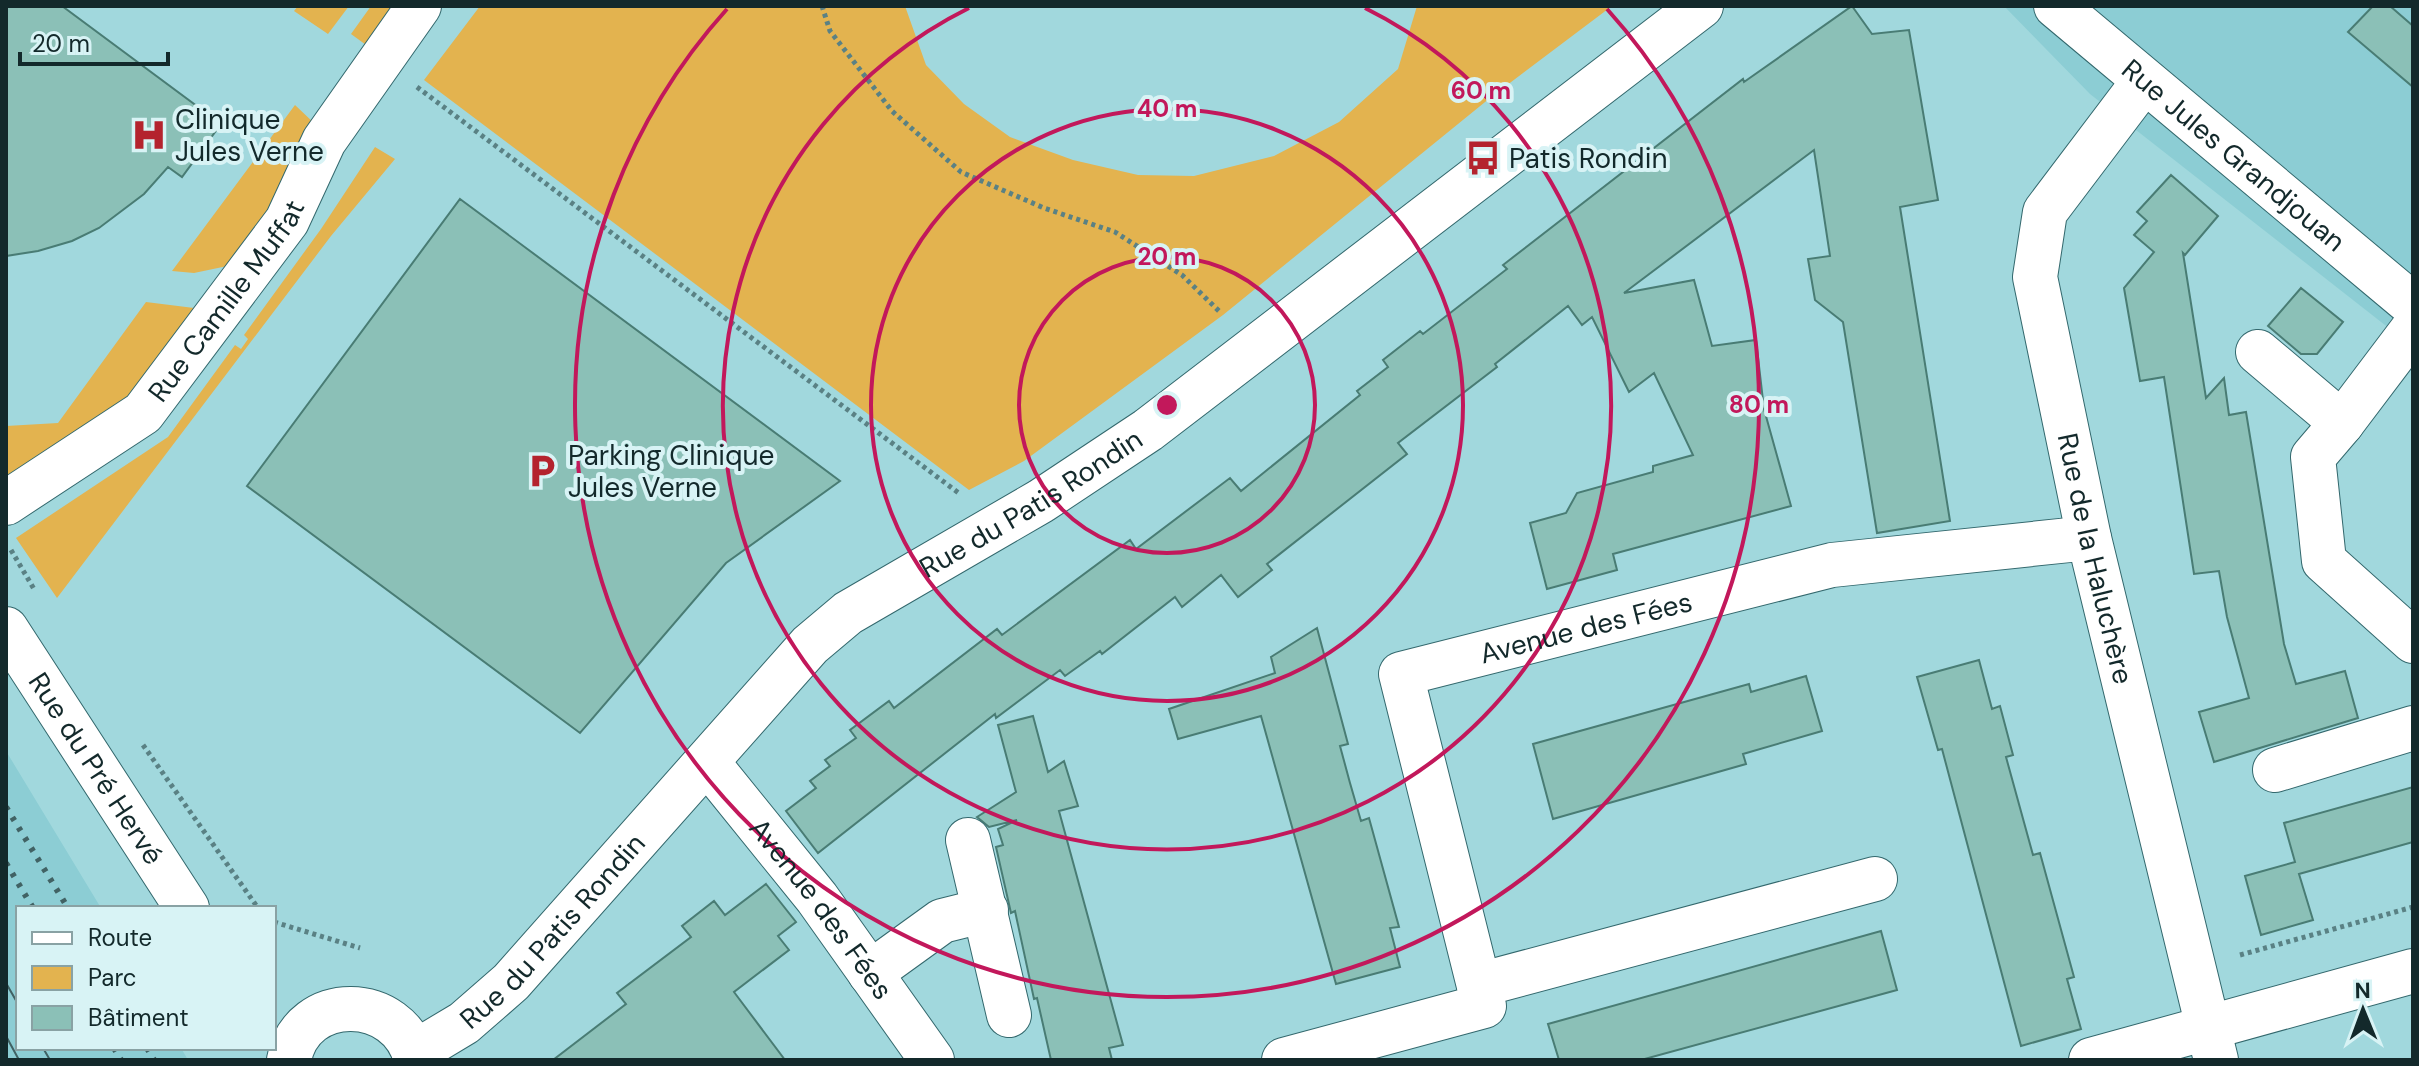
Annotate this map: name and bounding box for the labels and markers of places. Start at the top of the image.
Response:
place label: Clinique Jules Verne [175,101,324,170]
hospital icon: Clinique Jules Verne [130,116,168,154]
bus stop icon: Patis Rondin [1464,139,1502,177]
place label: Patis Rondin [1509,140,1667,177]
centre of rings [1153,391,1181,419]
place label: Parking Clinique Jules Verne [568,437,775,506]
parking icon: Parking Clinique Jules Verne [523,452,561,490]

